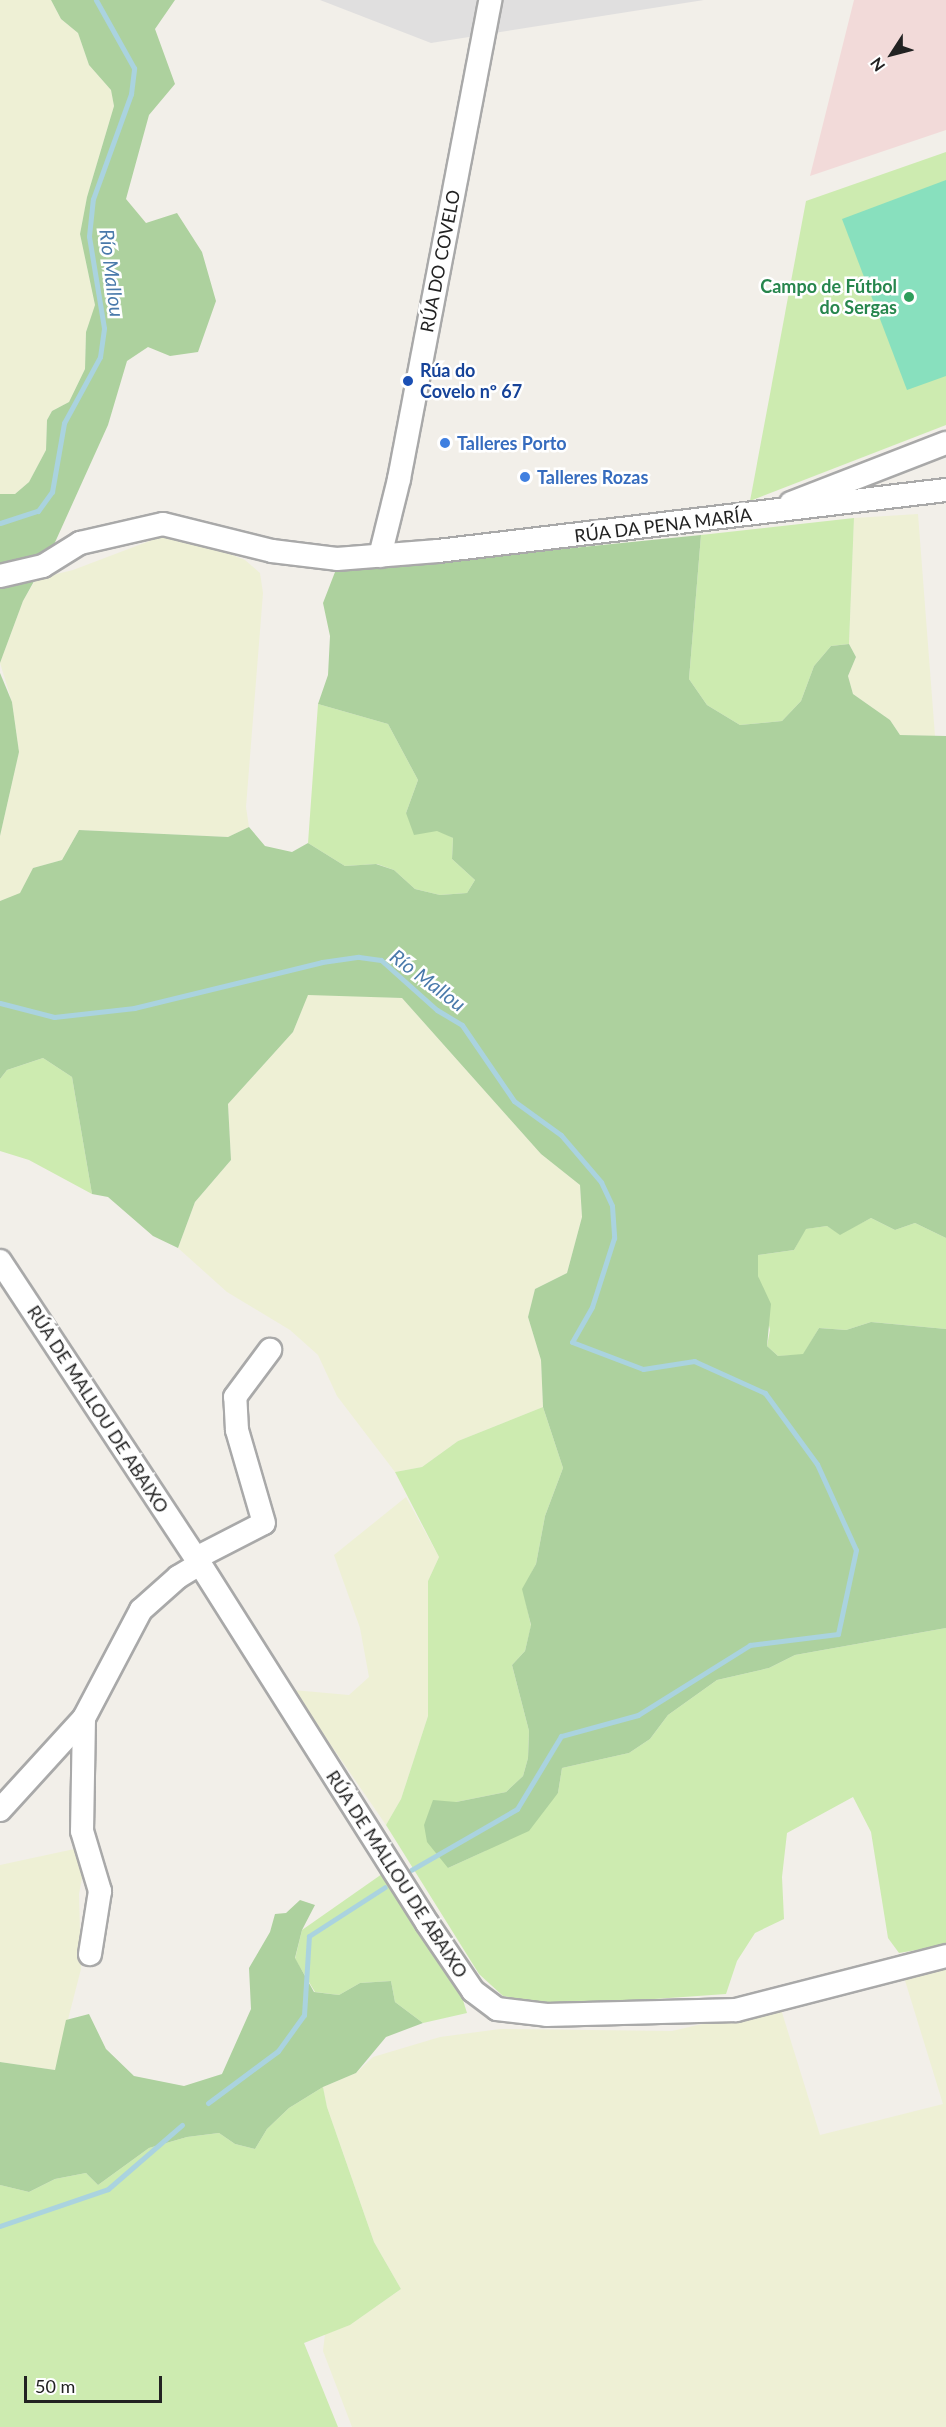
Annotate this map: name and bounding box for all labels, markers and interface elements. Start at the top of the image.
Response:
north arrow [862,24,922,84]
text: N [866,54,888,75]
street label: RÚA DO COVELO [416,188,464,334]
water label: Río Mallou [95,228,129,318]
place label: Campo de Fútbol do Sergas [760,276,897,318]
marker: Campo de Fútbol do Sergas [902,290,916,304]
place label: Rúa do Covelo nº 67 [420,360,522,403]
marker: Rúa do Covelo nº 67 [401,374,415,388]
place label: Talleres Porto [457,432,567,454]
marker: Talleres Porto [438,436,452,450]
place label: Talleres Rozas [537,466,648,488]
marker: Talleres Rozas [518,470,532,484]
street label: RÚA DA PENA MARÍA [572,503,754,547]
water label: Río Mallou [386,944,470,1016]
street label: RÚA DE MALLOU DE ABAIXO [23,1301,173,1517]
street label: RÚA DE MALLOU DE ABAIXO [322,1766,472,1982]
scale bar [27,2364,165,2402]
text: 50 m [35,2375,75,2397]

